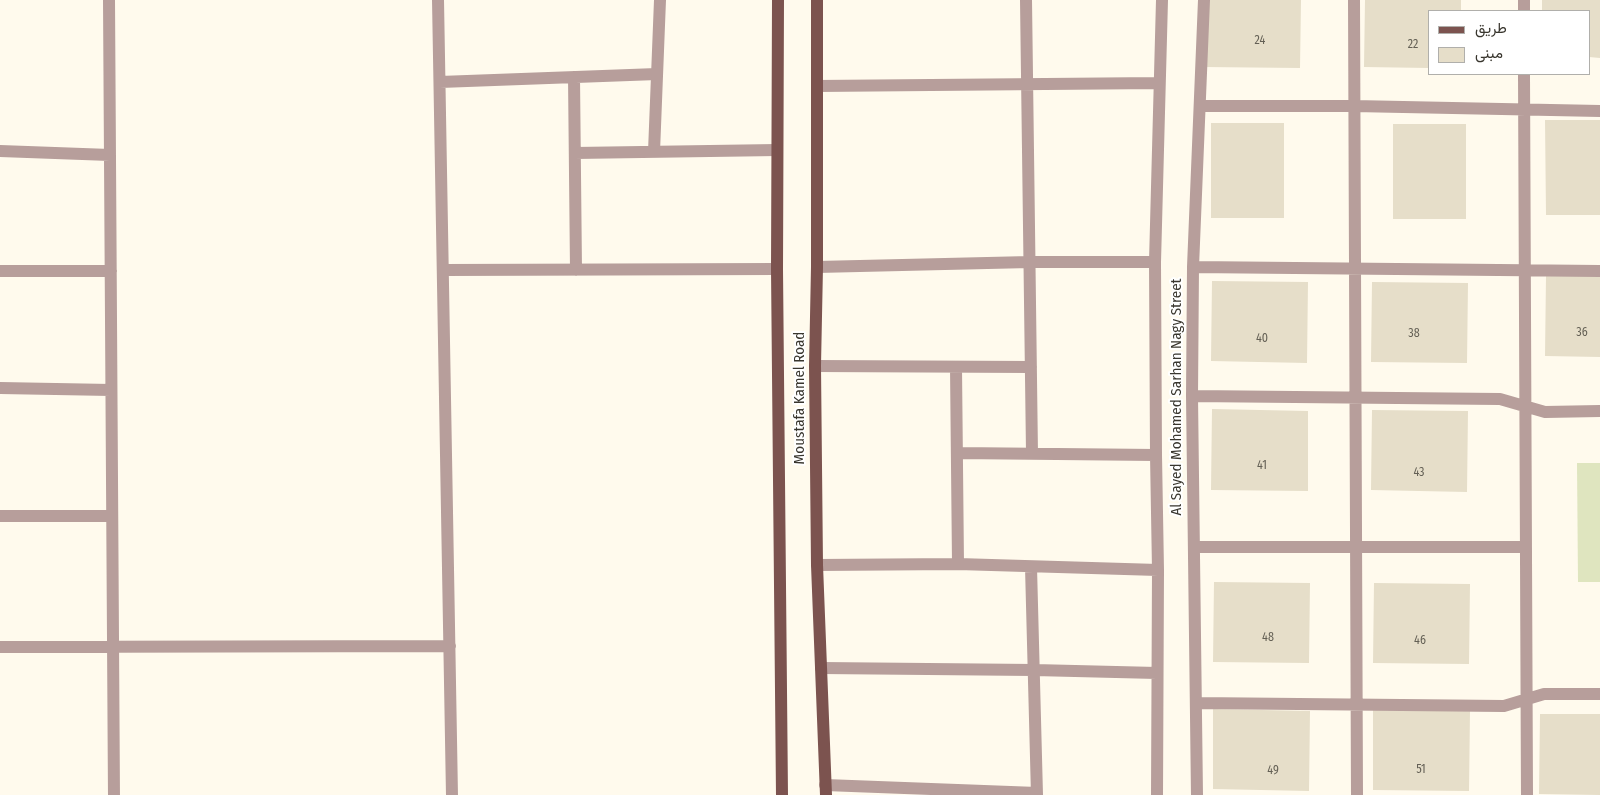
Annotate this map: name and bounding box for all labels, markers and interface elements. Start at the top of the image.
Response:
legend [1428,10,1590,75]
text: طريق [1475,19,1507,37]
house number: 24 [1255,34,1265,48]
house number: 22 [1408,38,1418,52]
text: مبنى [1475,44,1503,62]
street label: Al Sayed Mohamed Sarhan Nagy Street [1168,278,1186,516]
house number: 36 [1576,326,1588,340]
house number: 38 [1408,327,1420,341]
street label: Moustafa Kamel Road [791,332,809,464]
house number: 40 [1256,332,1268,346]
house number: 41 [1257,459,1267,473]
house number: 43 [1413,466,1425,480]
house number: 48 [1262,631,1274,645]
house number: 46 [1414,634,1426,648]
house number: 51 [1416,763,1426,777]
house number: 49 [1267,764,1279,778]

